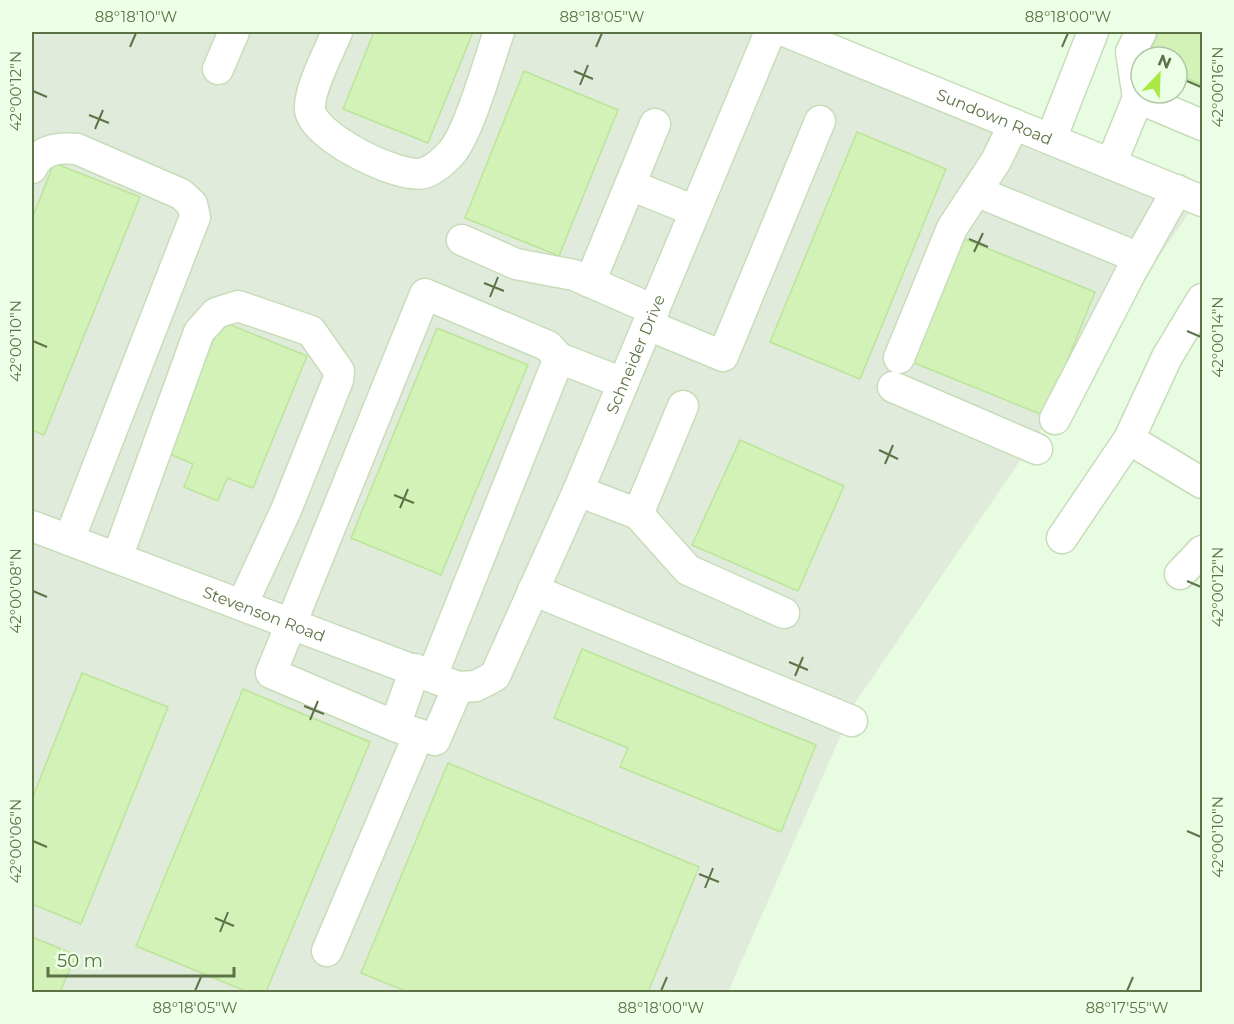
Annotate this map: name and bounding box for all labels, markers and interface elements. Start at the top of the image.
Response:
text: 88°18'10"W [95,7,178,26]
text: 88°18'05"W [560,7,645,26]
text: 88°18'00"W [1025,7,1112,26]
north arrow [1129,45,1189,105]
text: 42°00'16"N [1208,47,1227,127]
text: N [1155,50,1174,73]
text: 42°00'12"N [6,51,25,131]
street label: Sundown Road [934,84,1055,148]
street label: Schneider Drive [602,292,669,417]
text: 42°00'14"N [1208,296,1227,378]
text: 42°00'10"N [6,300,25,382]
text: 42°00'12"N [1208,547,1227,627]
text: 42°00'08"N [6,548,25,634]
street label: Stevenson Road [200,582,328,645]
text: 42°00'10"N [1208,796,1227,878]
text: 42°00'06"N [6,799,25,883]
scale bar [48,940,234,978]
text: 50 m [57,950,103,972]
text: 88°18'05"W [153,998,238,1017]
text: 88°18'00"W [618,998,705,1017]
text: 88°17'55"W [1085,998,1169,1017]

